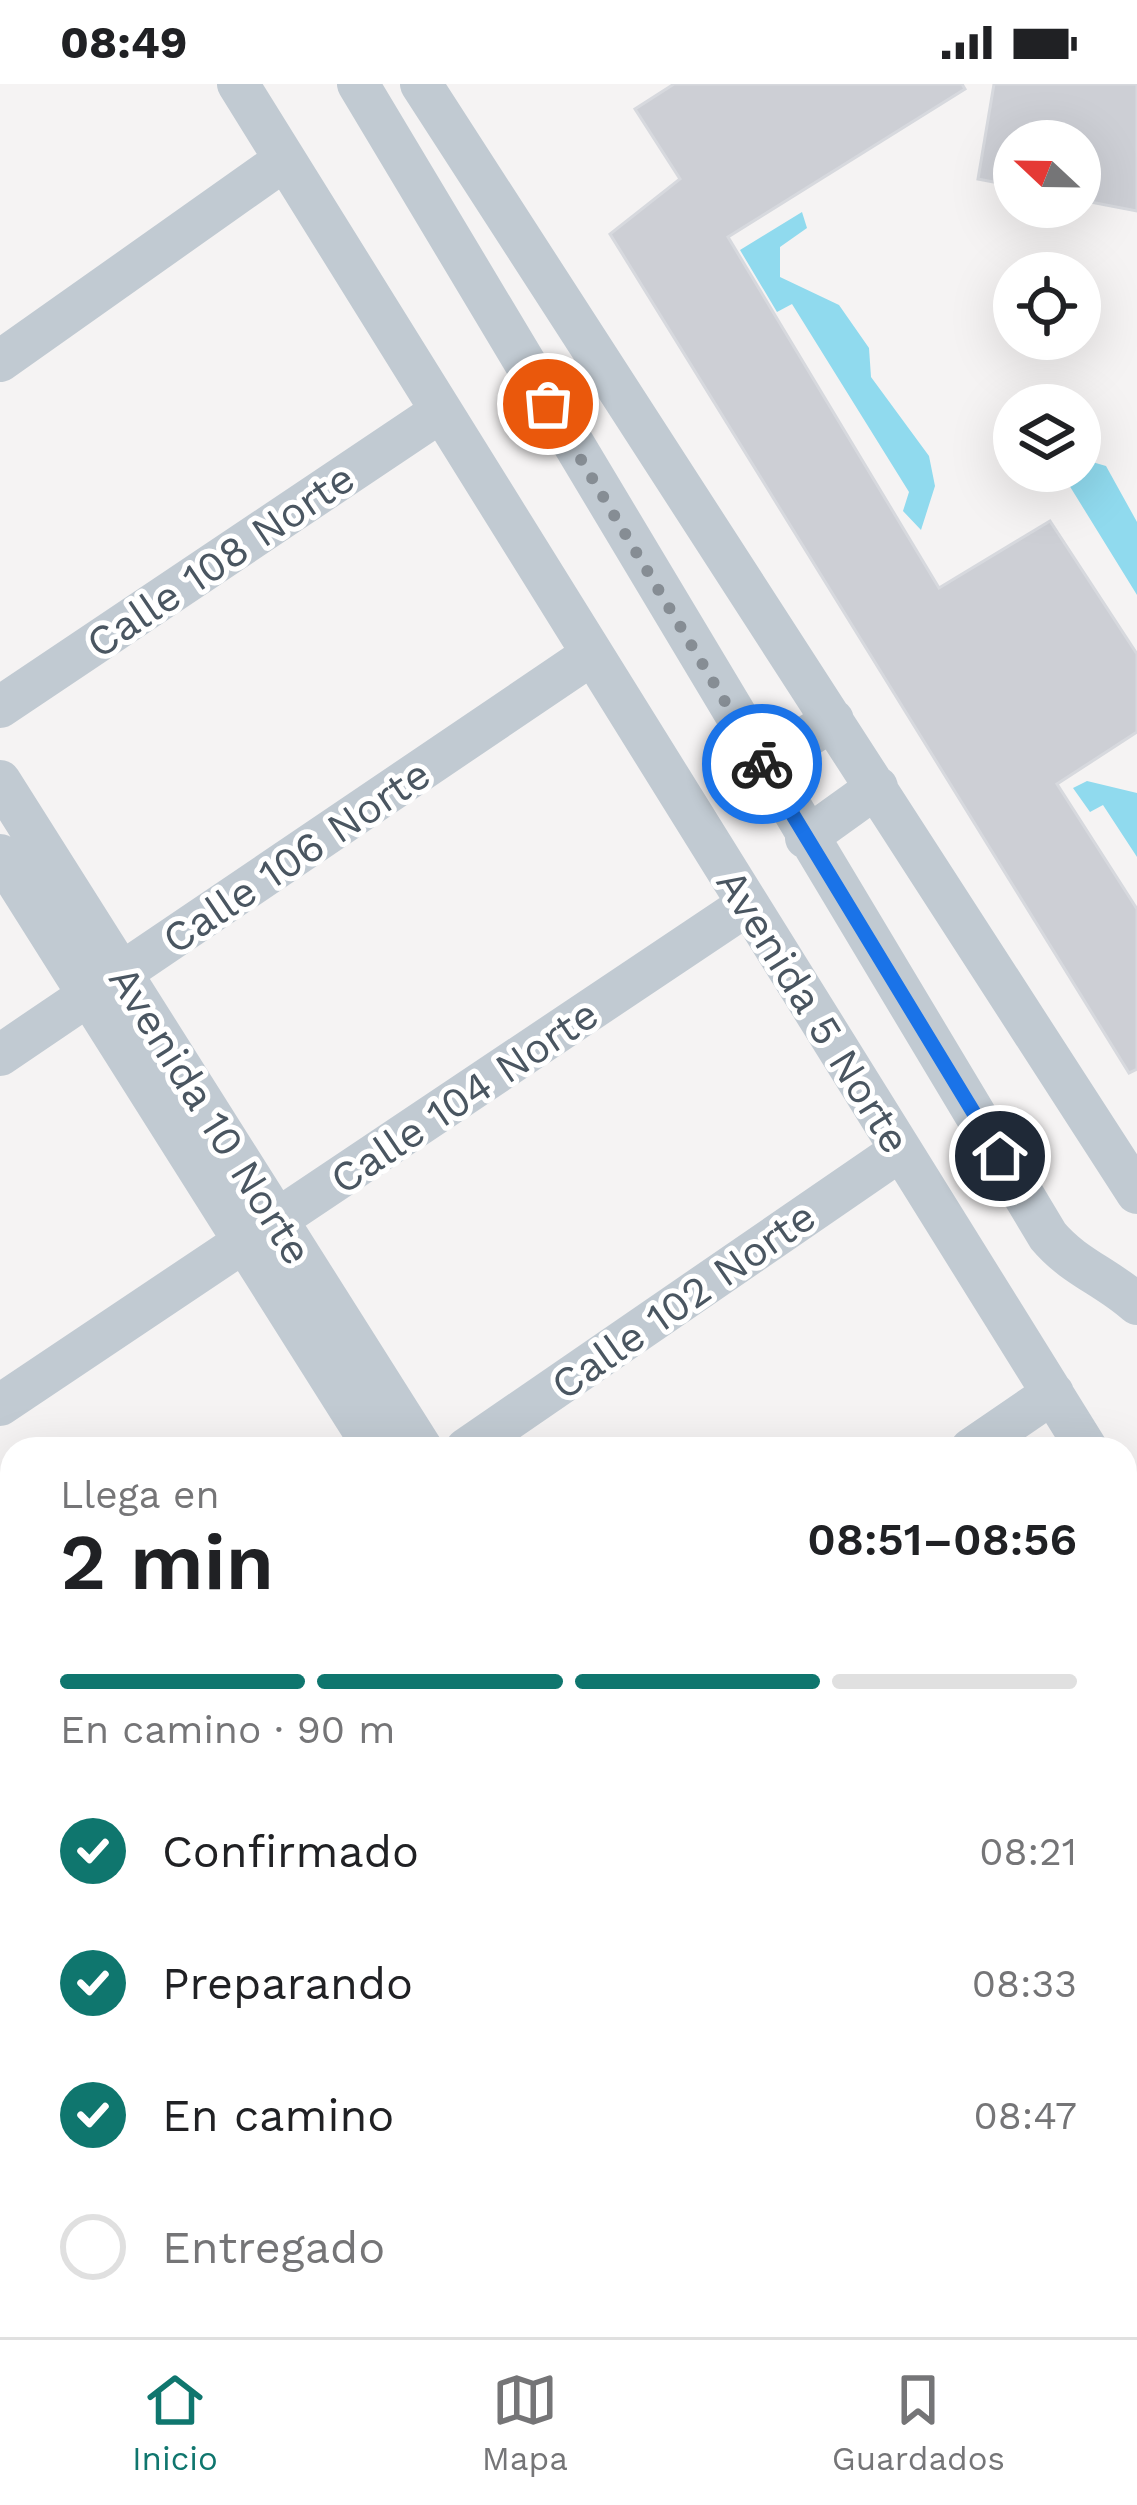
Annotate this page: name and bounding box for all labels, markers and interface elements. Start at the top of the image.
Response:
text: 08:49 [60,16,188,69]
north arrow [993,120,1101,228]
map controls [993,120,1101,492]
button: locate [993,252,1101,360]
pin [497,353,599,455]
icon: bag [515,371,581,437]
button: layers [993,384,1101,492]
street label: Calle 108 Norte [77,453,363,668]
courier [702,704,822,824]
icon: bike [729,731,795,797]
street label: Calle 106 Norte [153,749,439,964]
street label: Avenida 5 Norte [707,860,921,1162]
street label: Avenida 10 Norte [99,957,322,1273]
street label: Calle 104 Norte [321,989,607,1204]
pin [949,1105,1051,1207]
icon: home [967,1123,1033,1189]
street label: Calle 102 Norte [542,1191,825,1410]
text: Llega en [60,1472,220,1517]
text: 08:51–08:56 [807,1513,1077,1566]
text: 2 min [60,1516,274,1608]
text: En camino · 90 m [60,1707,396,1752]
icon: check [60,1818,126,1884]
text: Confirmado [162,1825,419,1878]
text: 08:21 [979,1829,1077,1874]
icon: check [60,1950,126,2016]
text: Preparando [162,1957,413,2010]
text: 08:33 [972,1961,1077,2006]
icon: check [60,2082,126,2148]
text: En camino [162,2089,394,2142]
text: 08:47 [973,2093,1077,2138]
text: Entregado [162,2221,385,2274]
tab: Inicio [132,2367,218,2478]
tab: Mapa [482,2367,568,2478]
tab: Guardados [832,2367,1005,2478]

